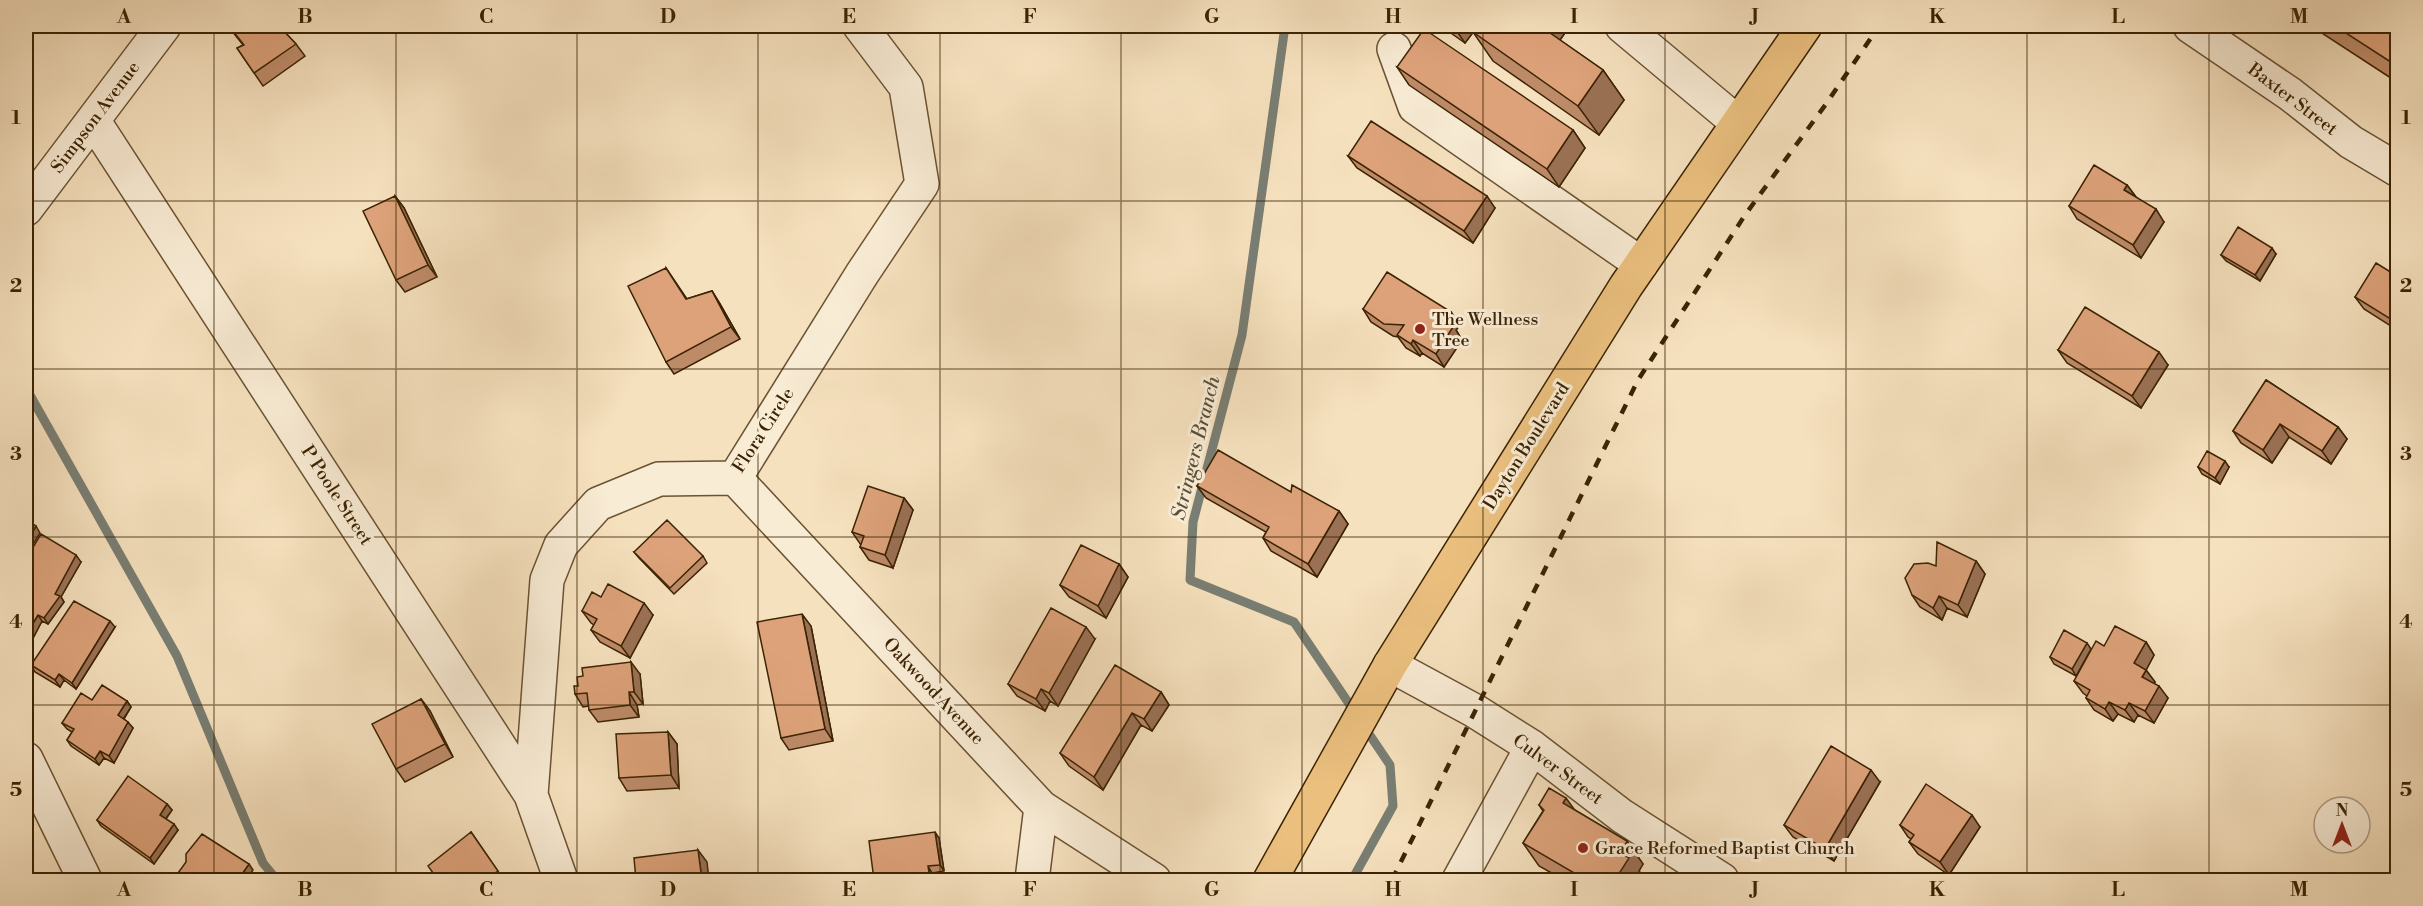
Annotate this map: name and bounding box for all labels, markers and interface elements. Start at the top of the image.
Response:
text: A [116,5,132,30]
text: B [297,5,313,30]
text: C [479,5,493,30]
text: D [660,5,676,30]
text: E [842,5,856,30]
text: F [1023,5,1037,30]
text: G [1204,5,1220,30]
text: H [1385,5,1402,30]
text: I [1570,5,1578,30]
text: J [1748,5,1759,30]
text: K [1929,5,1946,30]
text: L [2111,5,2125,30]
text: M [2290,5,2309,30]
street label: Simpson Avenue [46,57,145,178]
street label: Baxter Street [2242,58,2343,141]
text: 1 [11,106,21,131]
text: 1 [2401,106,2411,131]
text: 2 [10,274,22,299]
text: 2 [2400,274,2412,299]
place label: The Wellness Tree [1432,308,1538,352]
marker: The Wellness Tree [1413,322,1427,336]
water label: Stringers Branch [1167,373,1227,523]
street label: Dayton Boulevard [1478,378,1575,514]
street label: Flora Circle [727,383,799,477]
street label: P Poole Street [296,441,378,550]
text: 3 [10,442,22,467]
text: 3 [2400,442,2412,467]
text: 4 [9,610,23,635]
text: 4 [2399,610,2413,635]
street label: Oakwood Avenue [878,633,989,750]
street label: Culver Street [1508,729,1608,810]
text: 5 [10,778,22,803]
text: 5 [2400,778,2412,803]
north arrow [2312,795,2372,855]
text: N [2336,801,2349,821]
place label: Grace Reformed Baptist Church [1595,837,1855,860]
marker: Grace Reformed Baptist Church [1576,841,1590,855]
text: A [116,878,132,903]
text: B [297,878,313,903]
text: C [479,878,493,903]
text: D [660,878,676,903]
text: E [842,878,856,903]
text: F [1023,878,1037,903]
text: G [1204,878,1220,903]
text: H [1385,878,1402,903]
text: I [1570,878,1578,903]
text: J [1748,878,1759,903]
text: K [1929,878,1946,903]
text: L [2111,878,2125,903]
text: M [2290,878,2309,903]

